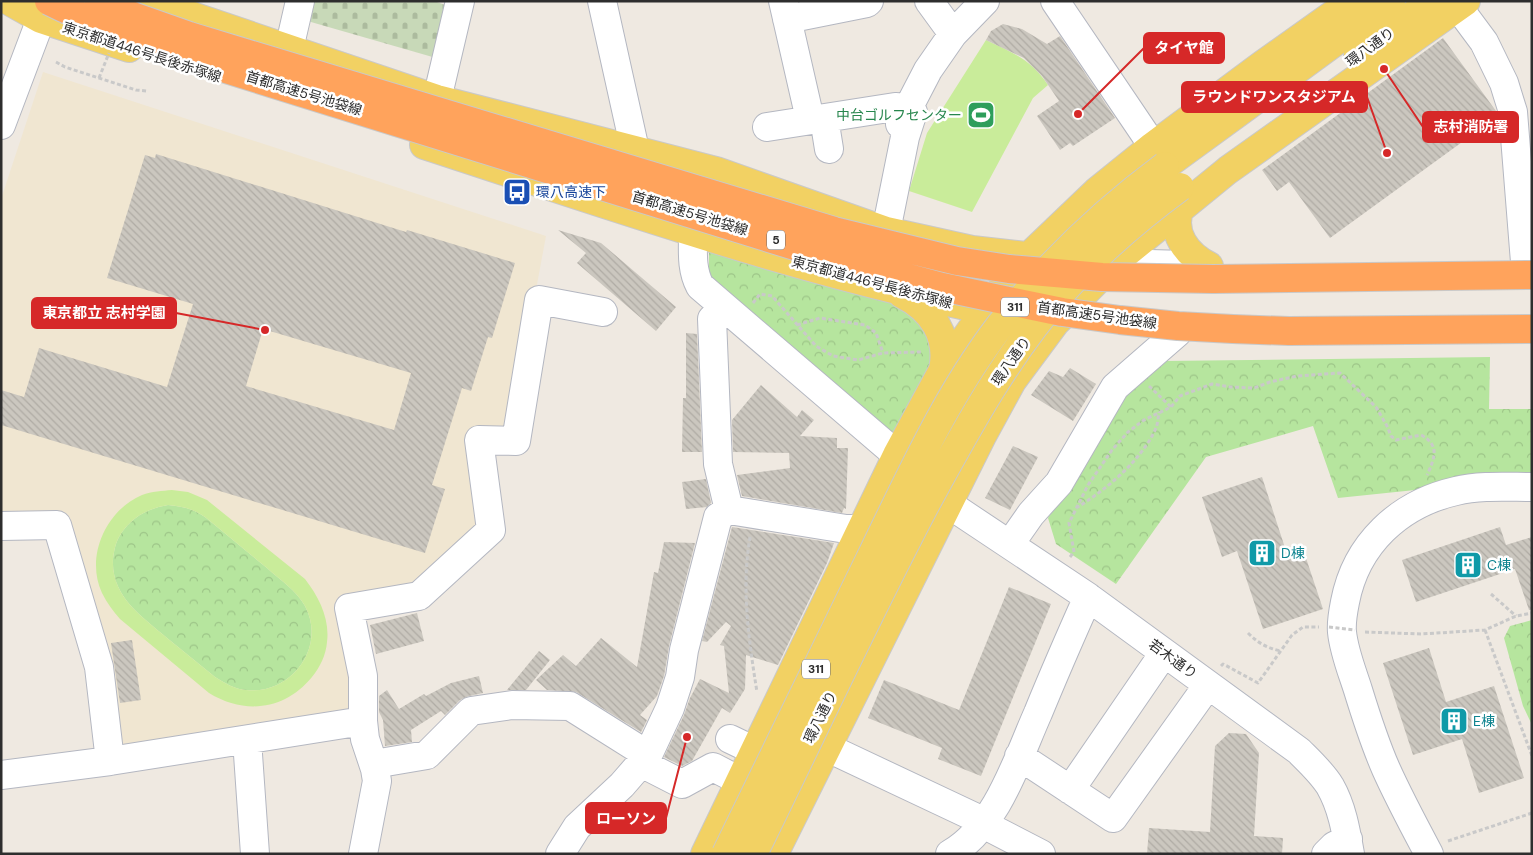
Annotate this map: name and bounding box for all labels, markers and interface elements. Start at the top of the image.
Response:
street label: 東京都道446号長後赤塚線 [60,18,224,86]
street label: 環八通り [1342,23,1398,71]
callout: タイヤ館 [1144,33,1224,63]
text: タイヤ館 [1154,38,1214,58]
street label: 首都高速5号池袋線 [244,67,364,119]
callout: ラウンドワンスタジアム [1182,82,1367,112]
text: ラウンドワンスタジアム [1192,87,1356,107]
sports icon: 中台ゴルフセンター [966,100,996,130]
place label: 中台ゴルフセンター [836,106,962,124]
callout: 志村消防署 [1423,112,1518,142]
text: 志村消防署 [1433,117,1509,137]
bus stop icon: 環八高速下 [502,177,532,207]
place label: 環八高速下 [536,183,606,201]
street label: 首都高速5号池袋線 [630,187,750,239]
road number: 5 [767,230,785,250]
street label: 東京都道446号長後赤塚線 [790,252,954,312]
callout: 東京都立 志村学園 [32,298,176,328]
road number: 311 [1001,298,1029,316]
street label: 首都高速5号池袋線 [1036,298,1158,332]
text: 東京都立 志村学園 [42,303,166,323]
street label: 環八通り [988,333,1034,389]
building icon: D棟 [1247,538,1277,568]
place label: D棟 [1281,544,1305,562]
building icon: C棟 [1453,550,1483,580]
place label: C棟 [1487,556,1511,574]
street label: 若木通り [1145,635,1201,683]
road number: 311 [802,660,830,679]
street label: 環八通り [800,688,840,746]
building icon: E棟 [1439,706,1469,736]
place label: E棟 [1473,712,1495,730]
callout: ローソン [586,803,666,833]
text: ローソン [596,809,656,829]

